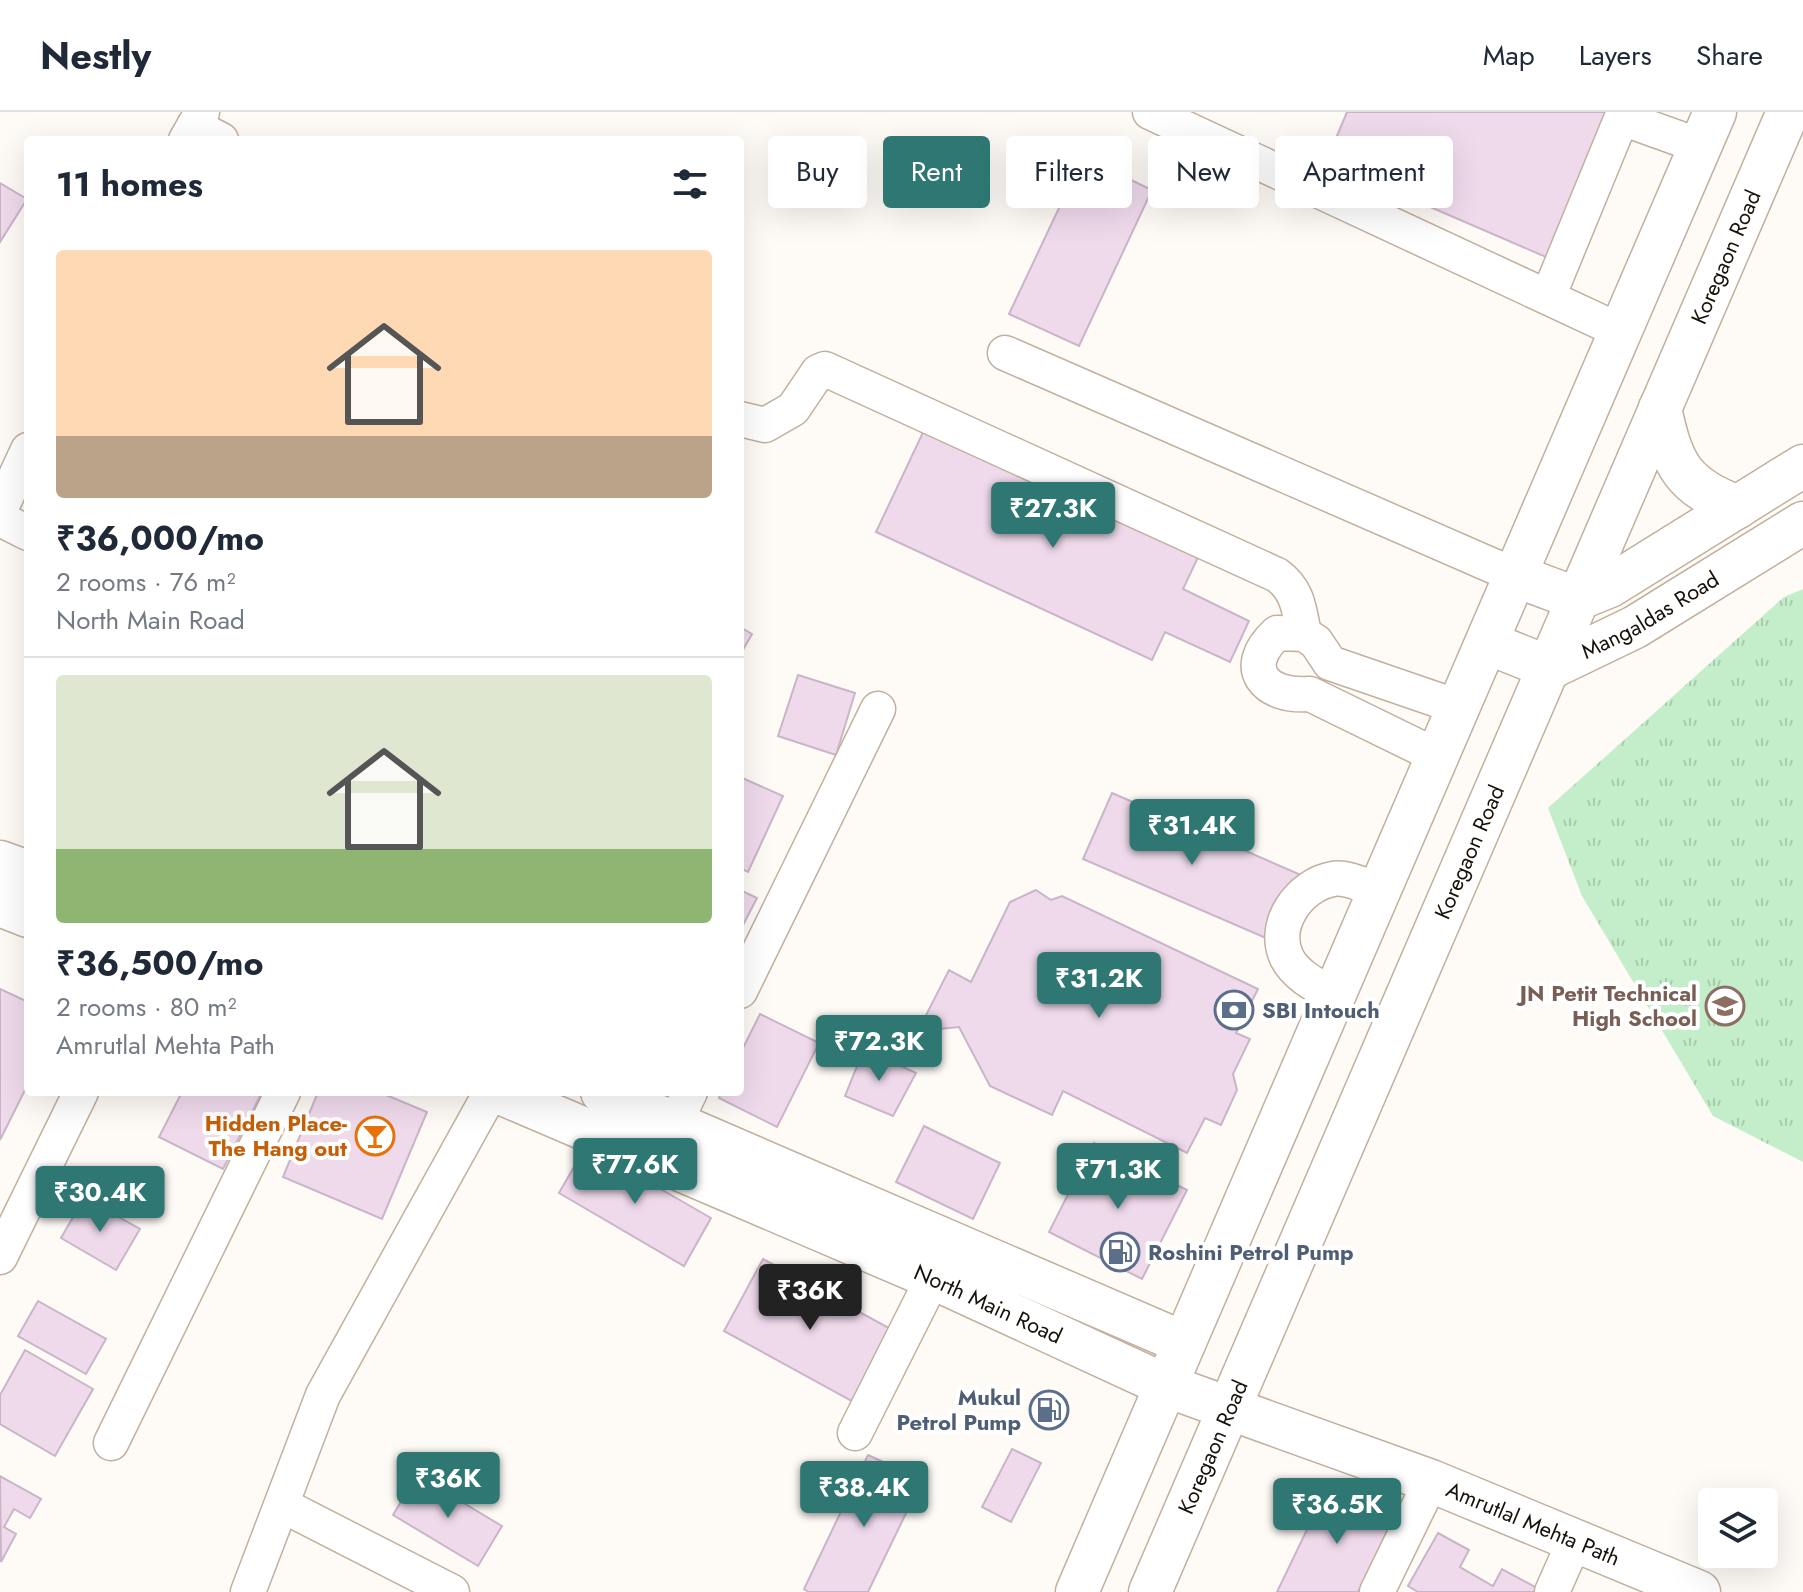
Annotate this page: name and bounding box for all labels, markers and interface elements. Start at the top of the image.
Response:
text: Nestly [40,28,151,83]
text: Map [1483,35,1535,76]
text: Layers [1579,35,1652,76]
text: Share [1696,35,1763,76]
chip: Buy [768,136,867,208]
chip: Rent [883,136,990,208]
chip: Filters [1006,136,1132,208]
chip: New [1148,136,1259,208]
chip: Apartment [1275,136,1453,208]
text: 11 homes [56,160,203,209]
icon: filters [668,162,712,206]
street label: Koregaon Road [1683,185,1769,329]
icon: home [312,302,456,446]
pin: ₹27.3K [988,482,1118,550]
text: ₹27.3K [1009,489,1097,527]
text: ₹36,000/mo [56,514,264,563]
text: 2 rooms · 76 m² [56,563,235,601]
street label: Mangaldas Road [1575,563,1725,667]
text: North Main Road [56,601,245,639]
icon: home [312,727,456,871]
street label: Koregaon Road [1426,780,1512,924]
pin: ₹31.4K [1127,799,1257,867]
text: ₹31.4K [1148,806,1236,844]
text: ₹36,500/mo [56,939,264,988]
pin: ₹31.2K [1034,952,1164,1020]
text: ₹31.2K [1055,959,1143,997]
place label: JN Petit Technical High School [1516,977,1697,1034]
school or university icon: JN Petit Technical High School [1704,985,1746,1027]
text: 2 rooms · 80 m² [56,988,237,1026]
bank icon: SBI Intouch [1213,989,1255,1031]
place label: SBI Intouch [1262,994,1380,1026]
pin: ₹72.3K [814,1015,944,1083]
text: ₹72.3K [834,1022,924,1060]
text: Amrutlal Mehta Path [56,1026,275,1064]
place label: Hidden Place- The Hang out [205,1107,347,1164]
bar icon: Hidden Place- The Hang out [354,1115,396,1157]
pin: ₹77.6K [570,1138,700,1206]
pin: ₹71.3K [1053,1143,1183,1211]
text: ₹77.6K [591,1145,679,1183]
text: ₹71.3K [1075,1150,1161,1188]
pin: ₹30.4K [35,1166,165,1234]
text: ₹30.4K [54,1173,146,1211]
fuel station icon: Roshini Petrol Pump [1099,1231,1141,1273]
place label: Roshini Petrol Pump [1148,1236,1354,1268]
street label: North Main Road [909,1256,1068,1352]
pin: ₹36K [763,1264,857,1332]
text: ₹36K [777,1271,843,1309]
street label: Koregaon Road [1170,1375,1256,1519]
place label: Mukul Petrol Pump [897,1381,1021,1438]
fuel station icon: Mukul Petrol Pump [1028,1389,1070,1431]
pin: ₹36K [401,1452,495,1520]
text: ₹36K [415,1459,481,1497]
pin: ₹38.4K [799,1461,929,1529]
text: ₹38.4K [818,1468,910,1506]
street label: Amrutlal Mehta Path [1441,1473,1625,1574]
pin: ₹36.5K [1272,1478,1402,1546]
text: ₹36.5K [1291,1485,1383,1523]
map controls [1698,1488,1778,1568]
button: layers [1698,1488,1778,1568]

